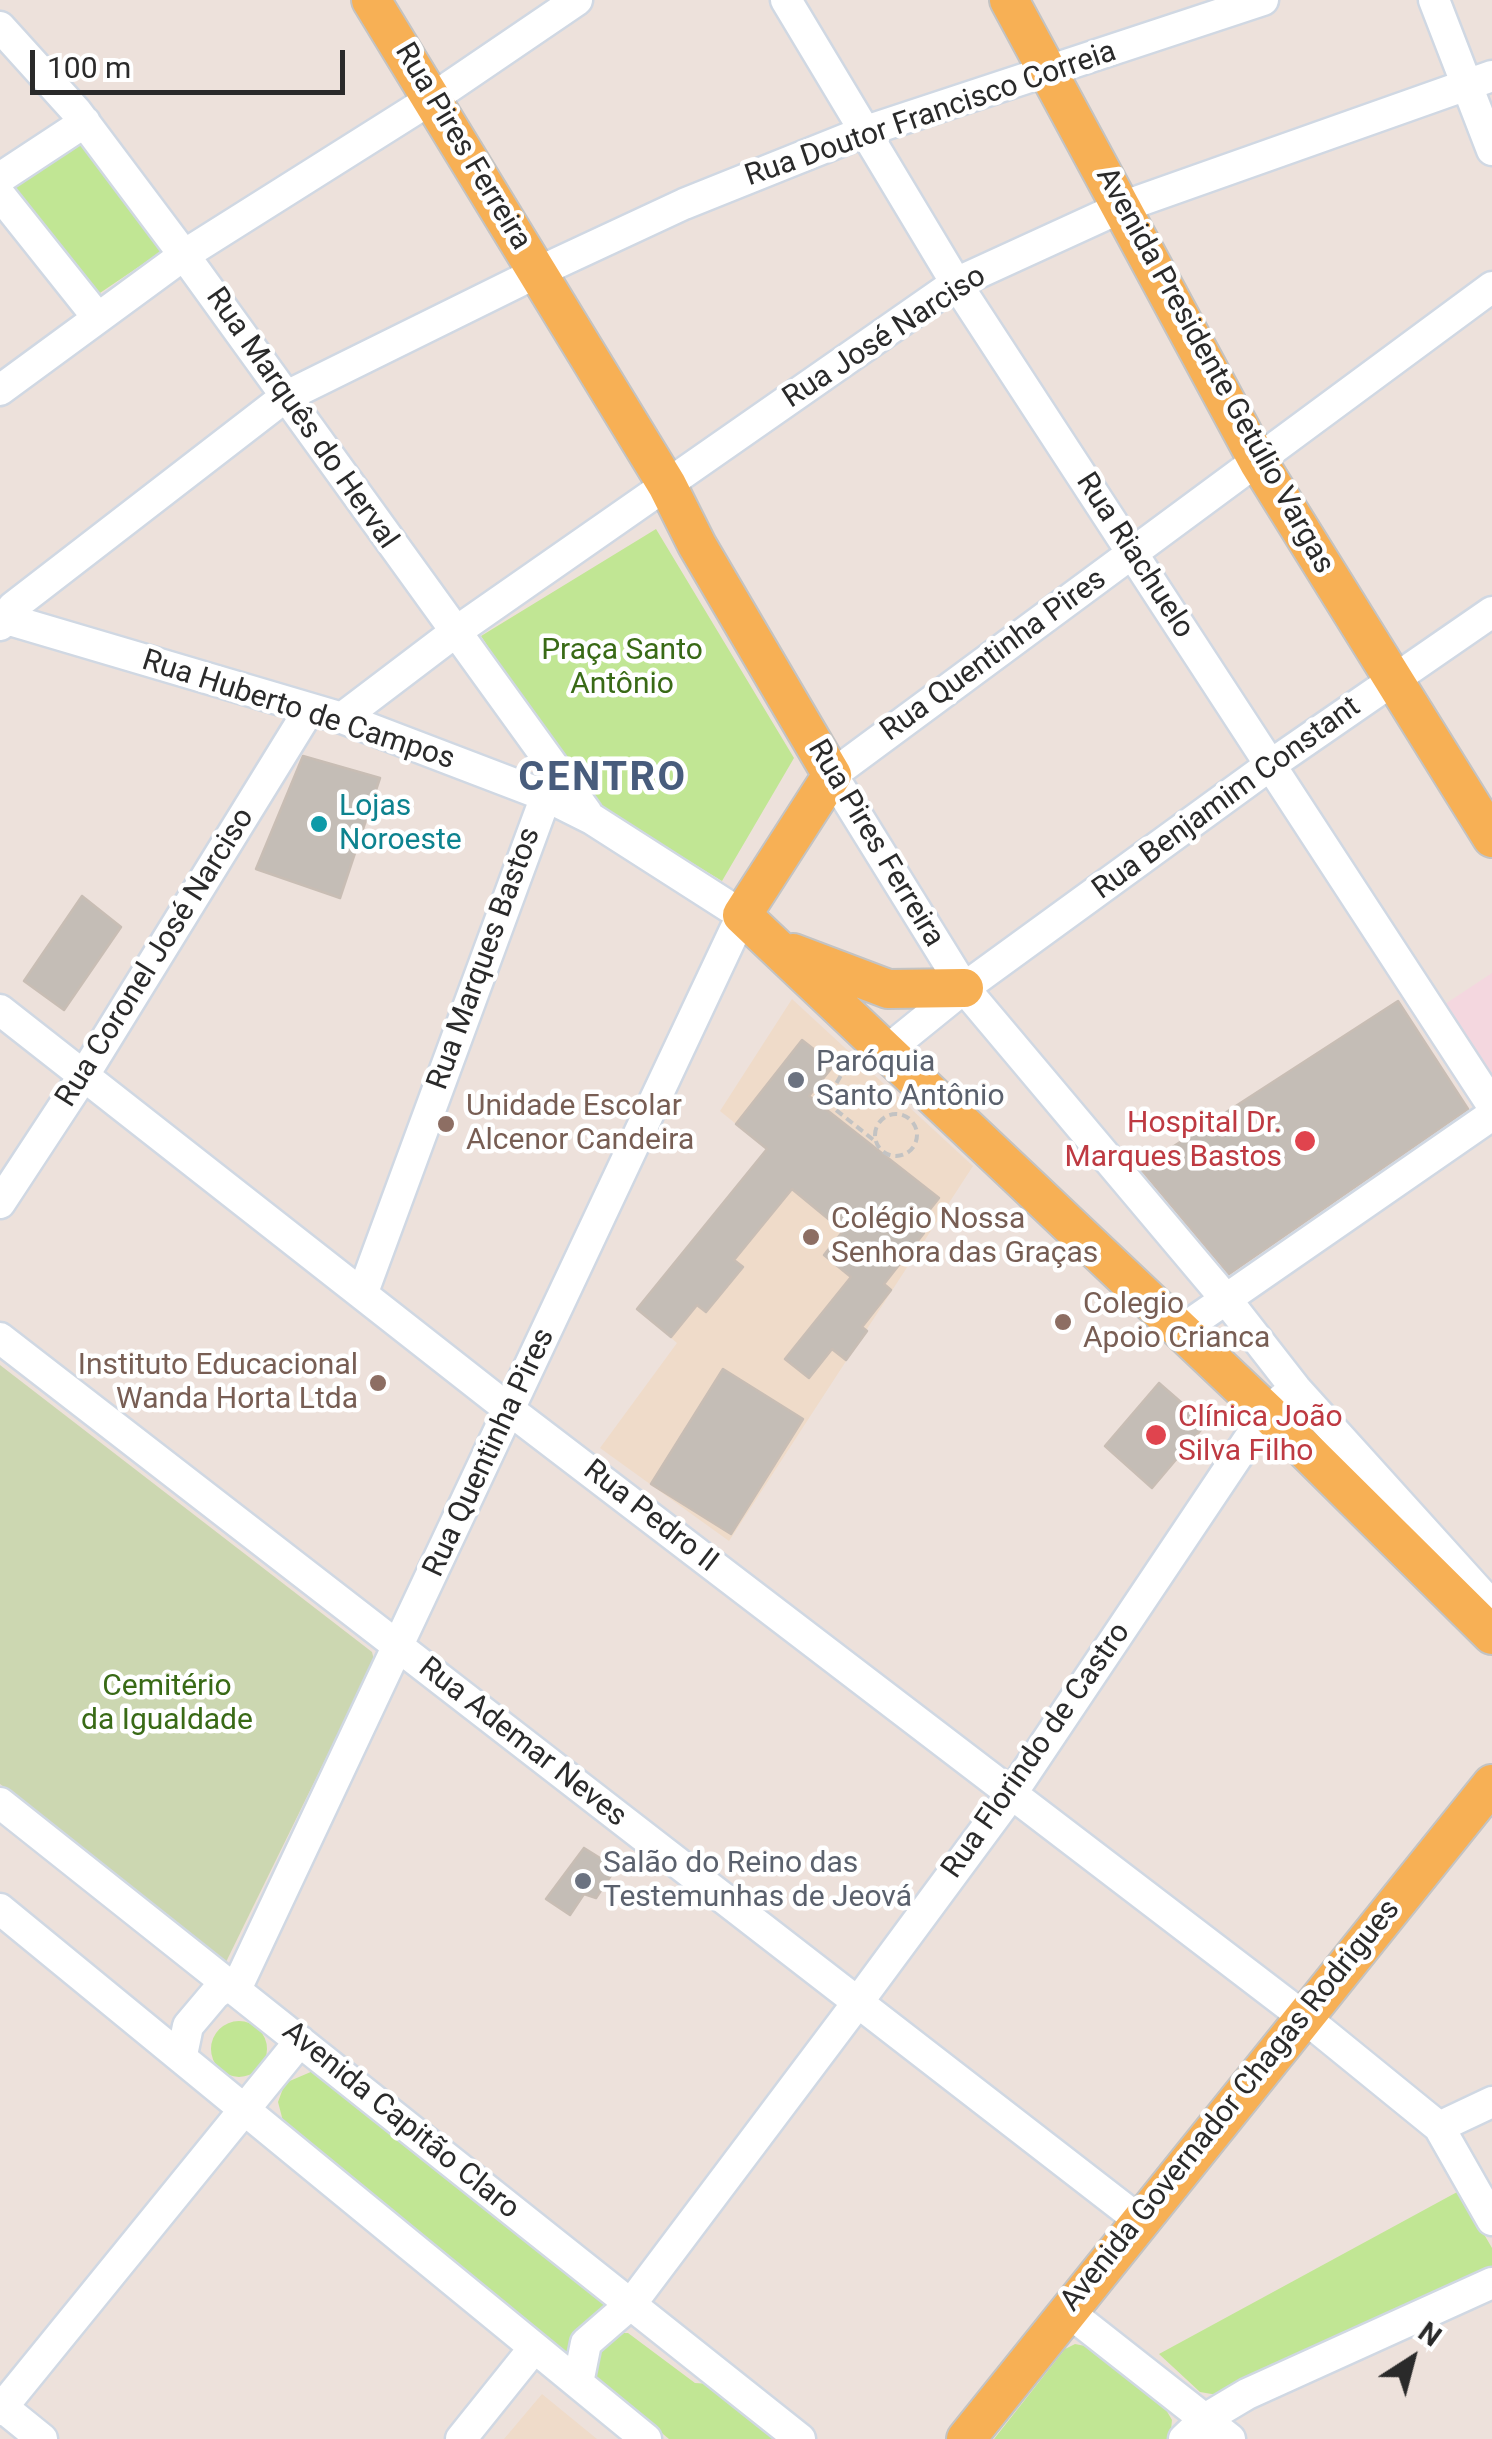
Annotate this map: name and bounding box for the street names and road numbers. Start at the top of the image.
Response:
street label: Rua Doutor Francisco Correia [741,34,1121,196]
street label: Rua Pires Ferreira [386,37,538,257]
street label: Avenida Presidente Getúlio Vargas [1087,162,1341,580]
street label: Rua José Narciso [777,259,993,417]
street label: Rua Marquês do Herval [197,281,405,557]
street label: Rua Riachuelo [1067,467,1201,645]
street label: Rua Quentinha Pires [874,562,1114,750]
street label: Rua Huberto de Campos [137,643,459,779]
street label: Rua Benjamim Constant [1086,690,1368,908]
street label: Rua Pires Ferreira [799,734,951,954]
street label: Rua Coronel José Narciso [49,802,263,1114]
street label: Rua Marques Bastos [421,823,549,1095]
street label: Rua Quentinha Pires [417,1323,563,1583]
street label: Rua Pedro II [575,1453,725,1581]
street label: Rua Florindo de Castro [935,1616,1139,1886]
street label: Rua Ademar Neves [411,1651,633,1835]
street label: Avenida Governador Chagas Rodrigues [1054,1893,1408,2319]
street label: Avenida Capitão Claro [274,2014,526,2228]

